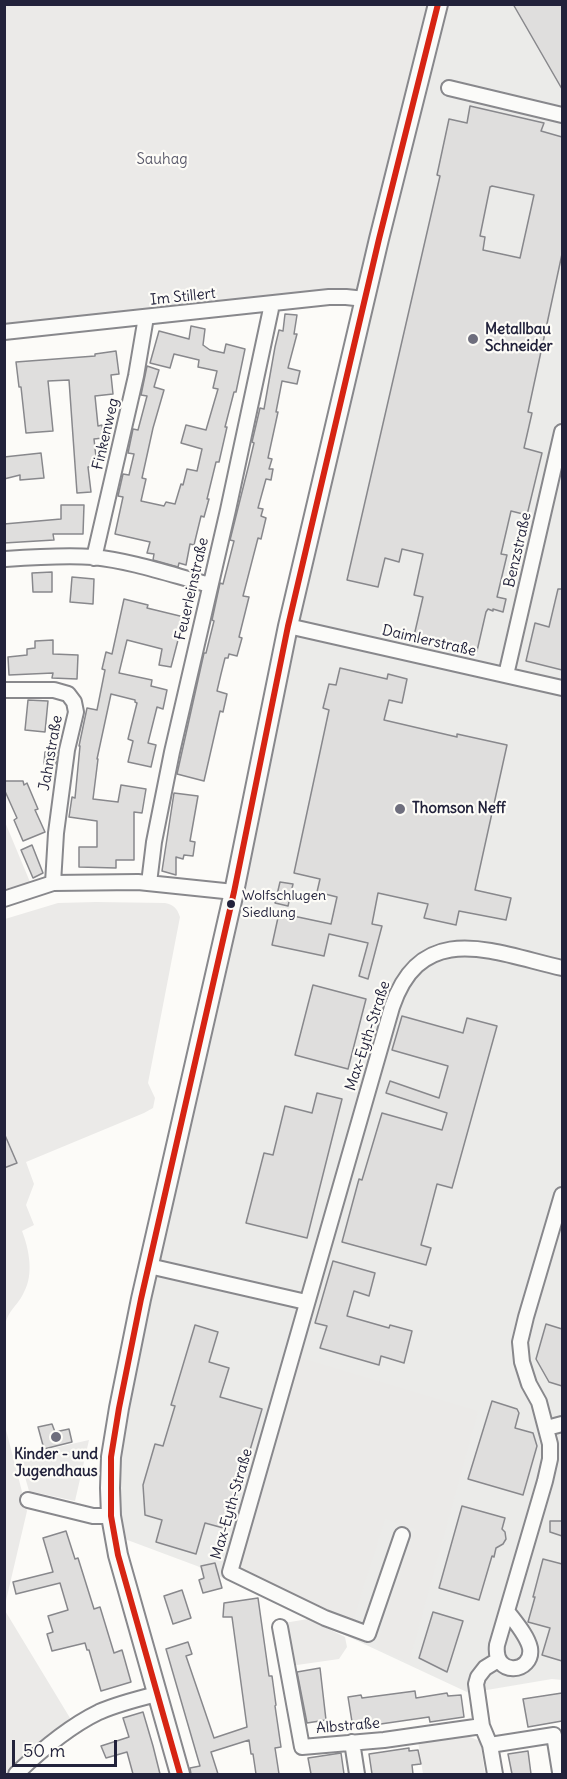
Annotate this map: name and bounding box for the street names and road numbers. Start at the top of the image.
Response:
street label: Im Stillert [149,285,217,309]
street label: Finkenweg [89,396,123,472]
street label: Benzstraße [501,511,535,589]
street label: Feuerleinstraße [171,536,213,642]
street label: Daimlerstraße [380,621,478,661]
street label: Jahnstraße [36,714,66,792]
street label: Max-Eyth-Straße [342,979,394,1093]
street label: Max-Eyth-Straße [208,1447,256,1561]
street label: Albstraße [315,1714,381,1738]

